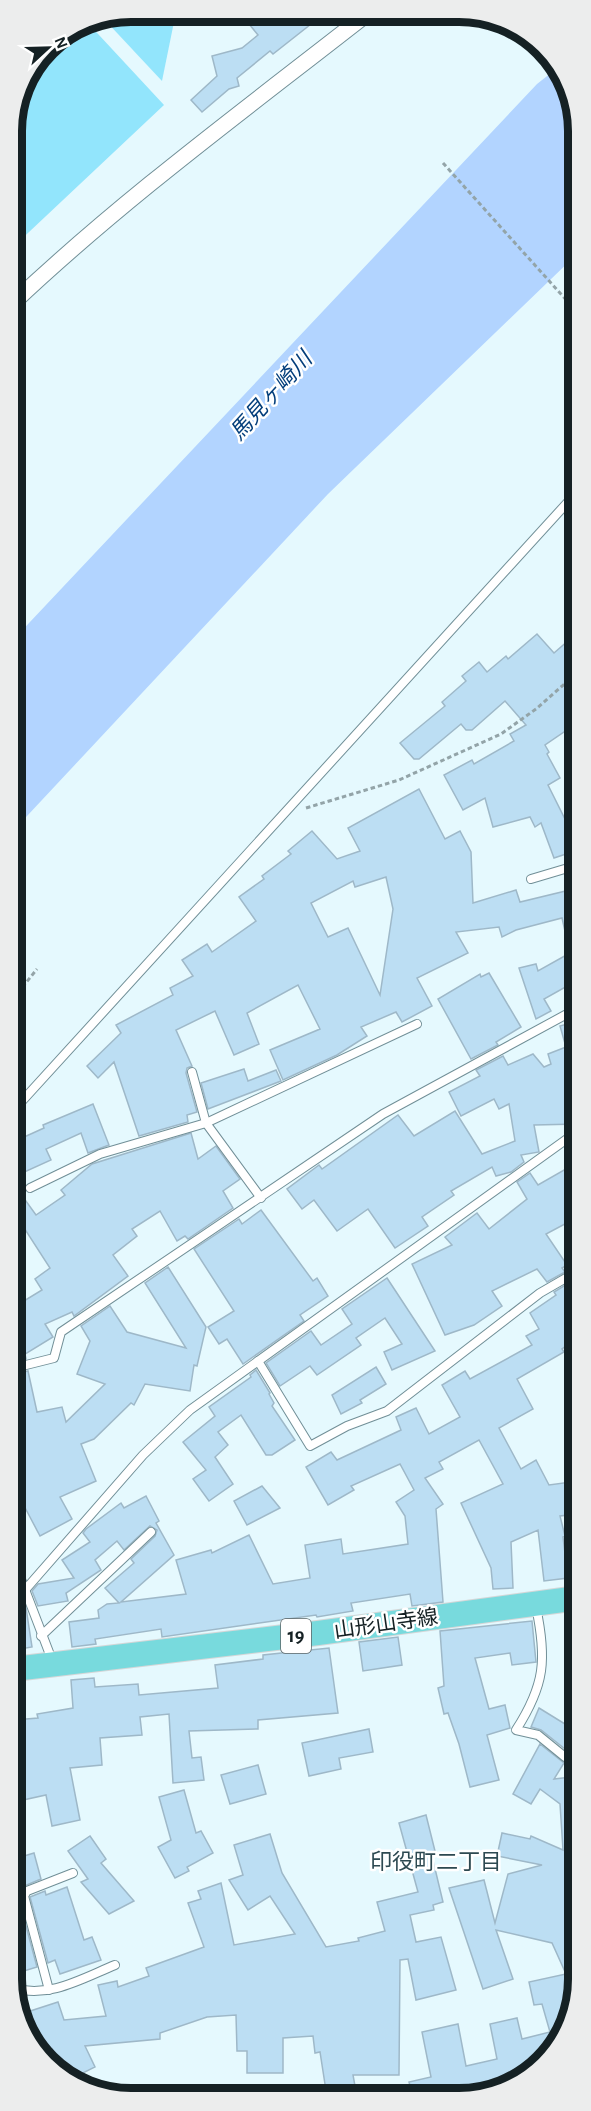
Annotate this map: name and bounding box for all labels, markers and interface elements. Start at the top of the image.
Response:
north arrow [18,18,78,78]
text: N [51,35,70,51]
water label: 馬見ヶ崎川 [225,346,317,444]
street label: 山形山寺線 [332,1605,439,1642]
road number: 19 [281,1619,311,1653]
district label: 印役町二丁目 [370,1850,502,1873]

